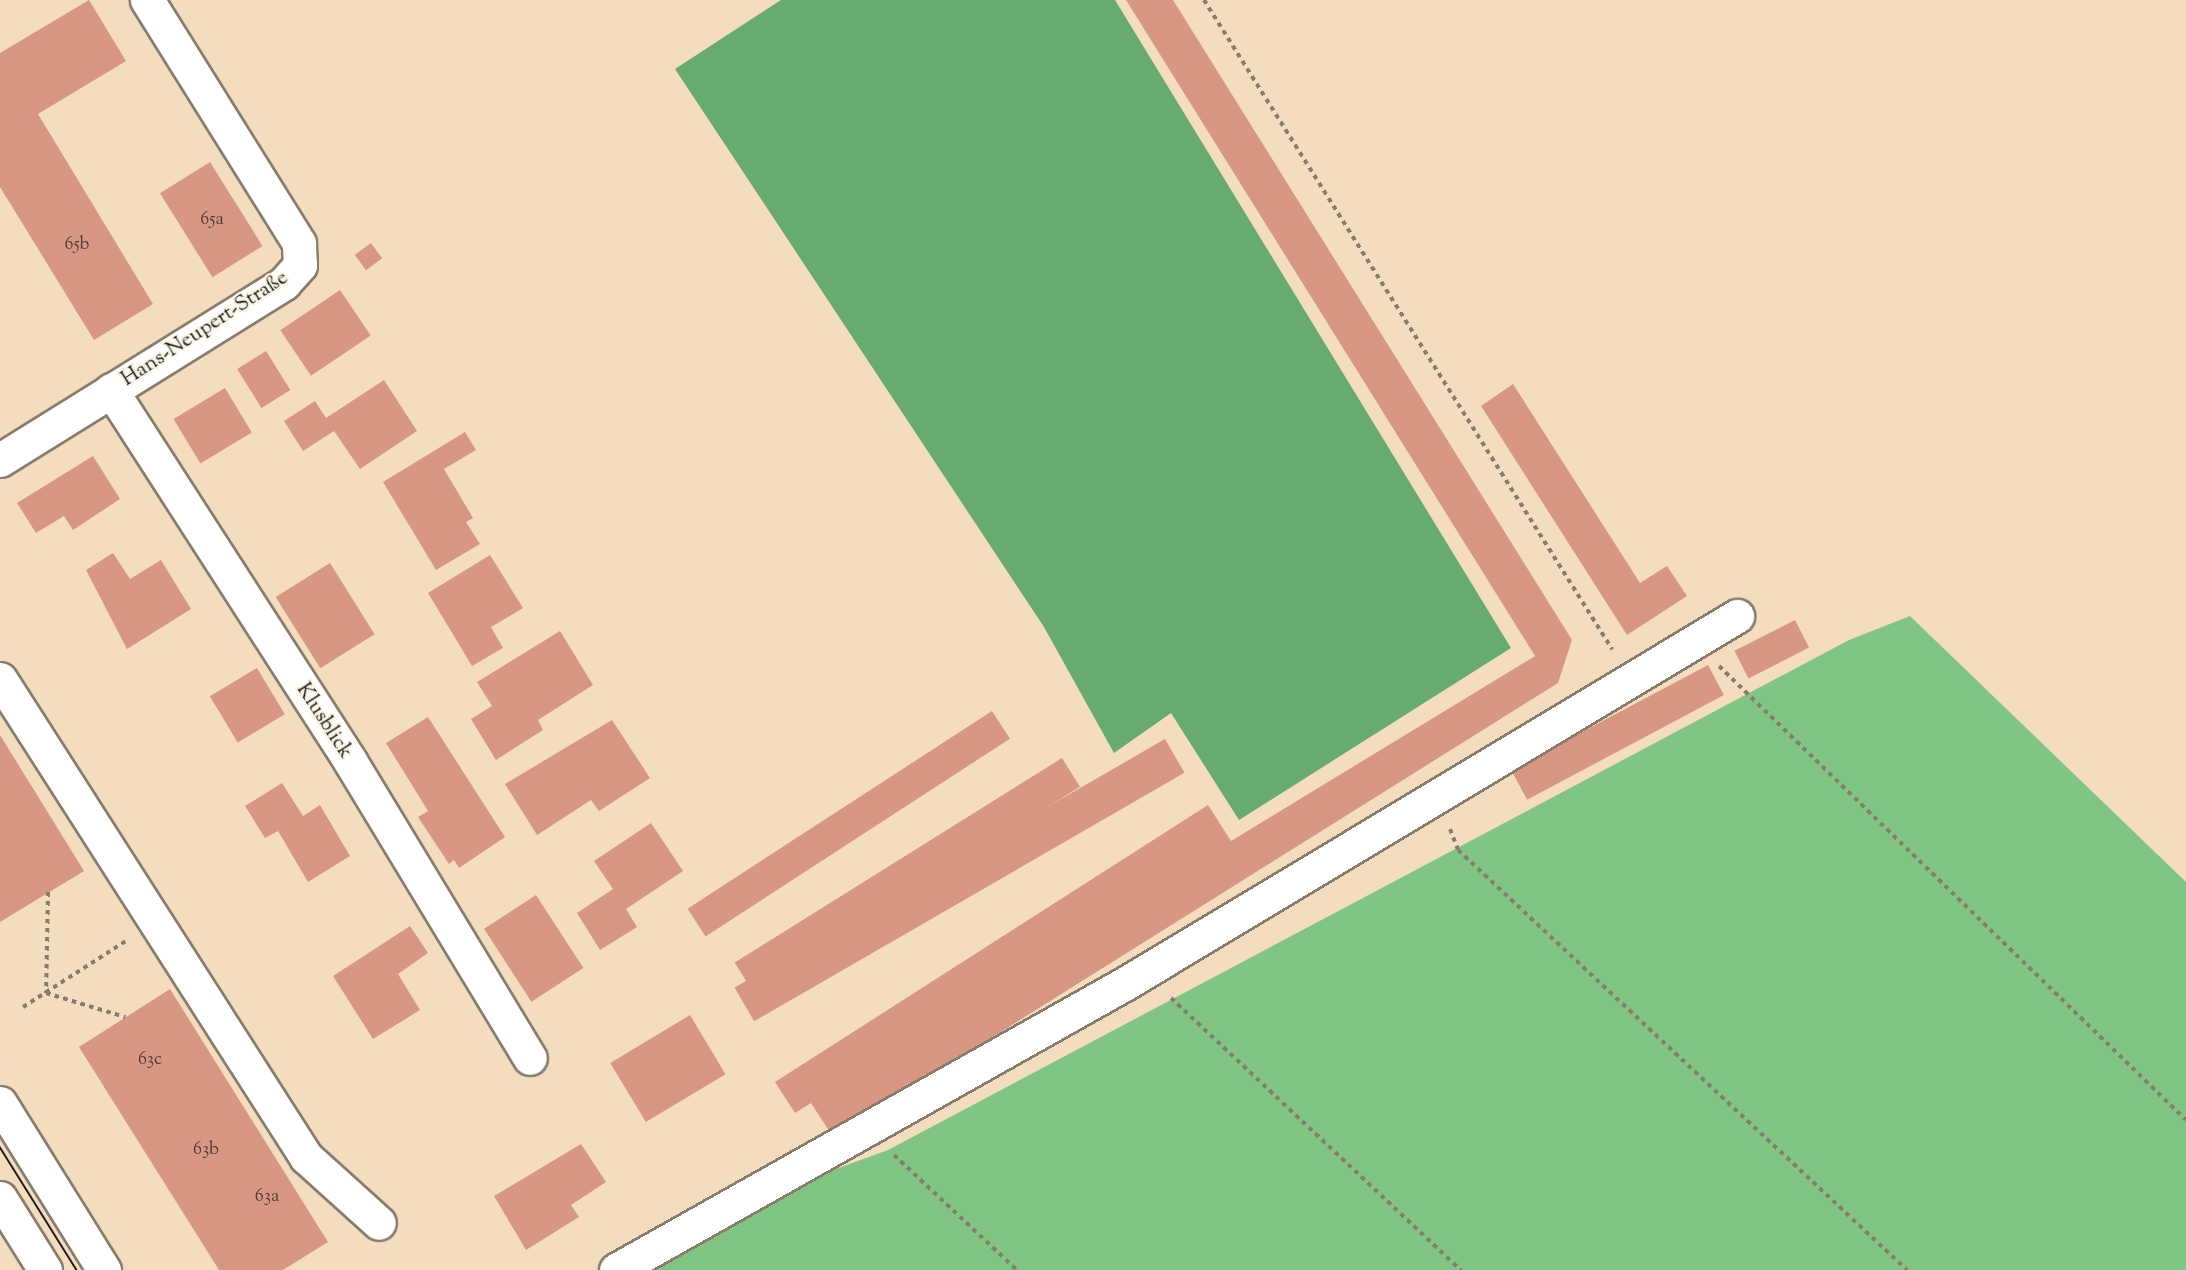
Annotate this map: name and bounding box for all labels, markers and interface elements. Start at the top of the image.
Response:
house number: 65a [200,209,224,231]
house number: 65b [65,234,89,256]
street label: Hans-Neupert-Straße [117,266,293,392]
street label: Klusblick [290,679,358,763]
house number: 63c [138,1049,162,1071]
house number: 63b [193,1139,219,1161]
house number: 63a [255,1186,279,1208]

